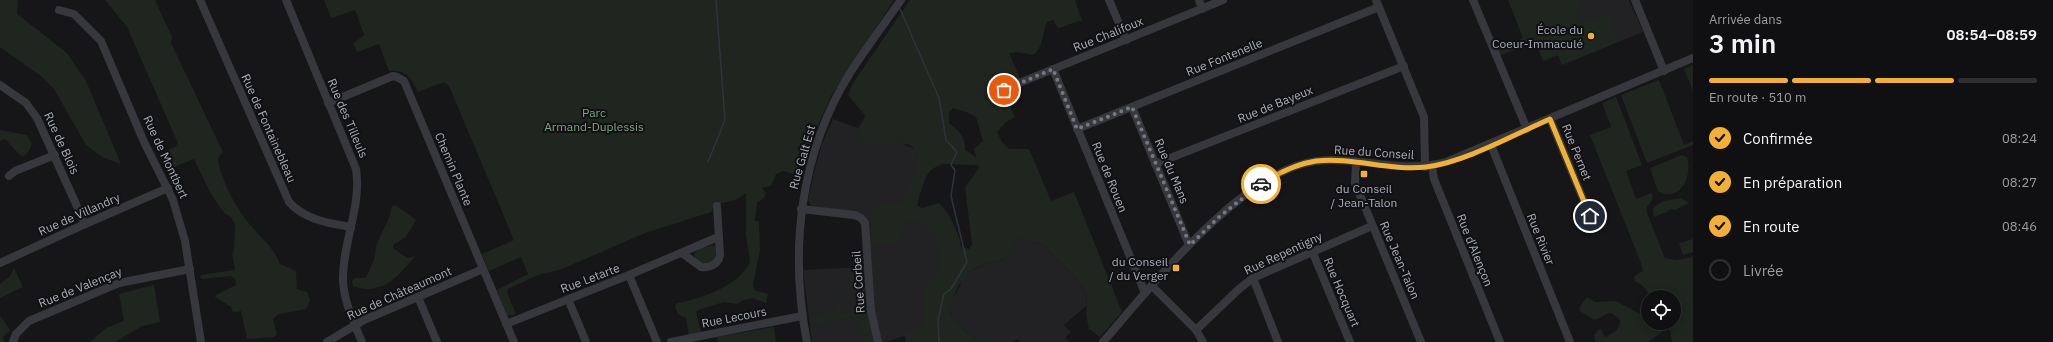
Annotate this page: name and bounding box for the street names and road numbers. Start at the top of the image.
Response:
street label: Rue Chalifoux [1071,13,1145,55]
street label: Rue Fontenelle [1184,35,1265,79]
street label: Rue de Fontainebleau [238,71,300,185]
street label: Rue des Tilleuls [324,76,372,160]
street label: Rue de Bayeux [1235,82,1315,126]
street label: Rue de Blois [41,109,83,177]
street label: Rue de Montbert [140,113,192,201]
street label: Rue Pernet [1559,122,1595,182]
street label: Rue Galt Est [786,123,818,191]
street label: Chemin Plante [432,130,476,208]
street label: Rue du Mans [1152,136,1193,206]
street label: Rue de Rouen [1089,140,1131,214]
street label: Rue du Conseil [1333,142,1415,162]
street label: Rue de Villandry [36,189,122,239]
street label: Rue d'Alençon [1454,211,1496,289]
street label: Rue Rivier [1524,211,1558,268]
street label: Rue Jean-Talon [1377,219,1423,301]
street label: Rue Repentigny [1241,228,1325,278]
street label: Rue Corbeil [848,250,868,314]
street label: Rue Hocquart [1321,255,1363,329]
street label: Rue Letarte [558,260,622,296]
street label: Rue de Valençay [36,263,124,311]
street label: Rue de Châteaumont [344,263,454,323]
street label: Rue Lecours [700,303,768,331]

